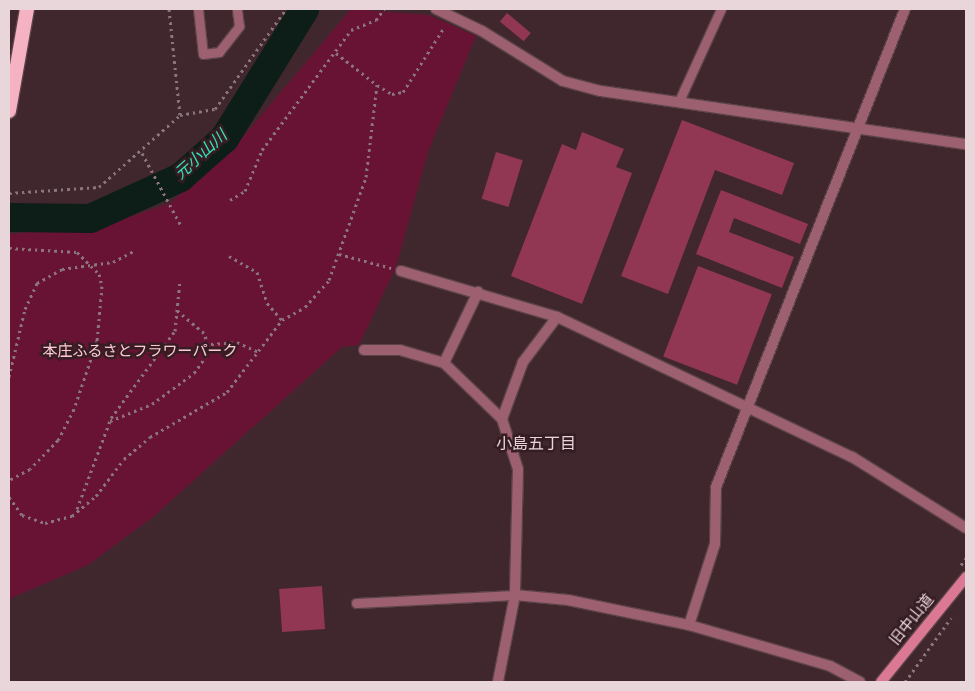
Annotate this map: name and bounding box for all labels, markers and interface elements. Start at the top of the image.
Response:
water label: 元小山川 [171,126,231,184]
park label: 本庄ふるさとフラワーパーク [43,343,237,361]
district label: 小島五丁目 [496,434,576,454]
street label: 旧中山道 [886,591,938,649]

